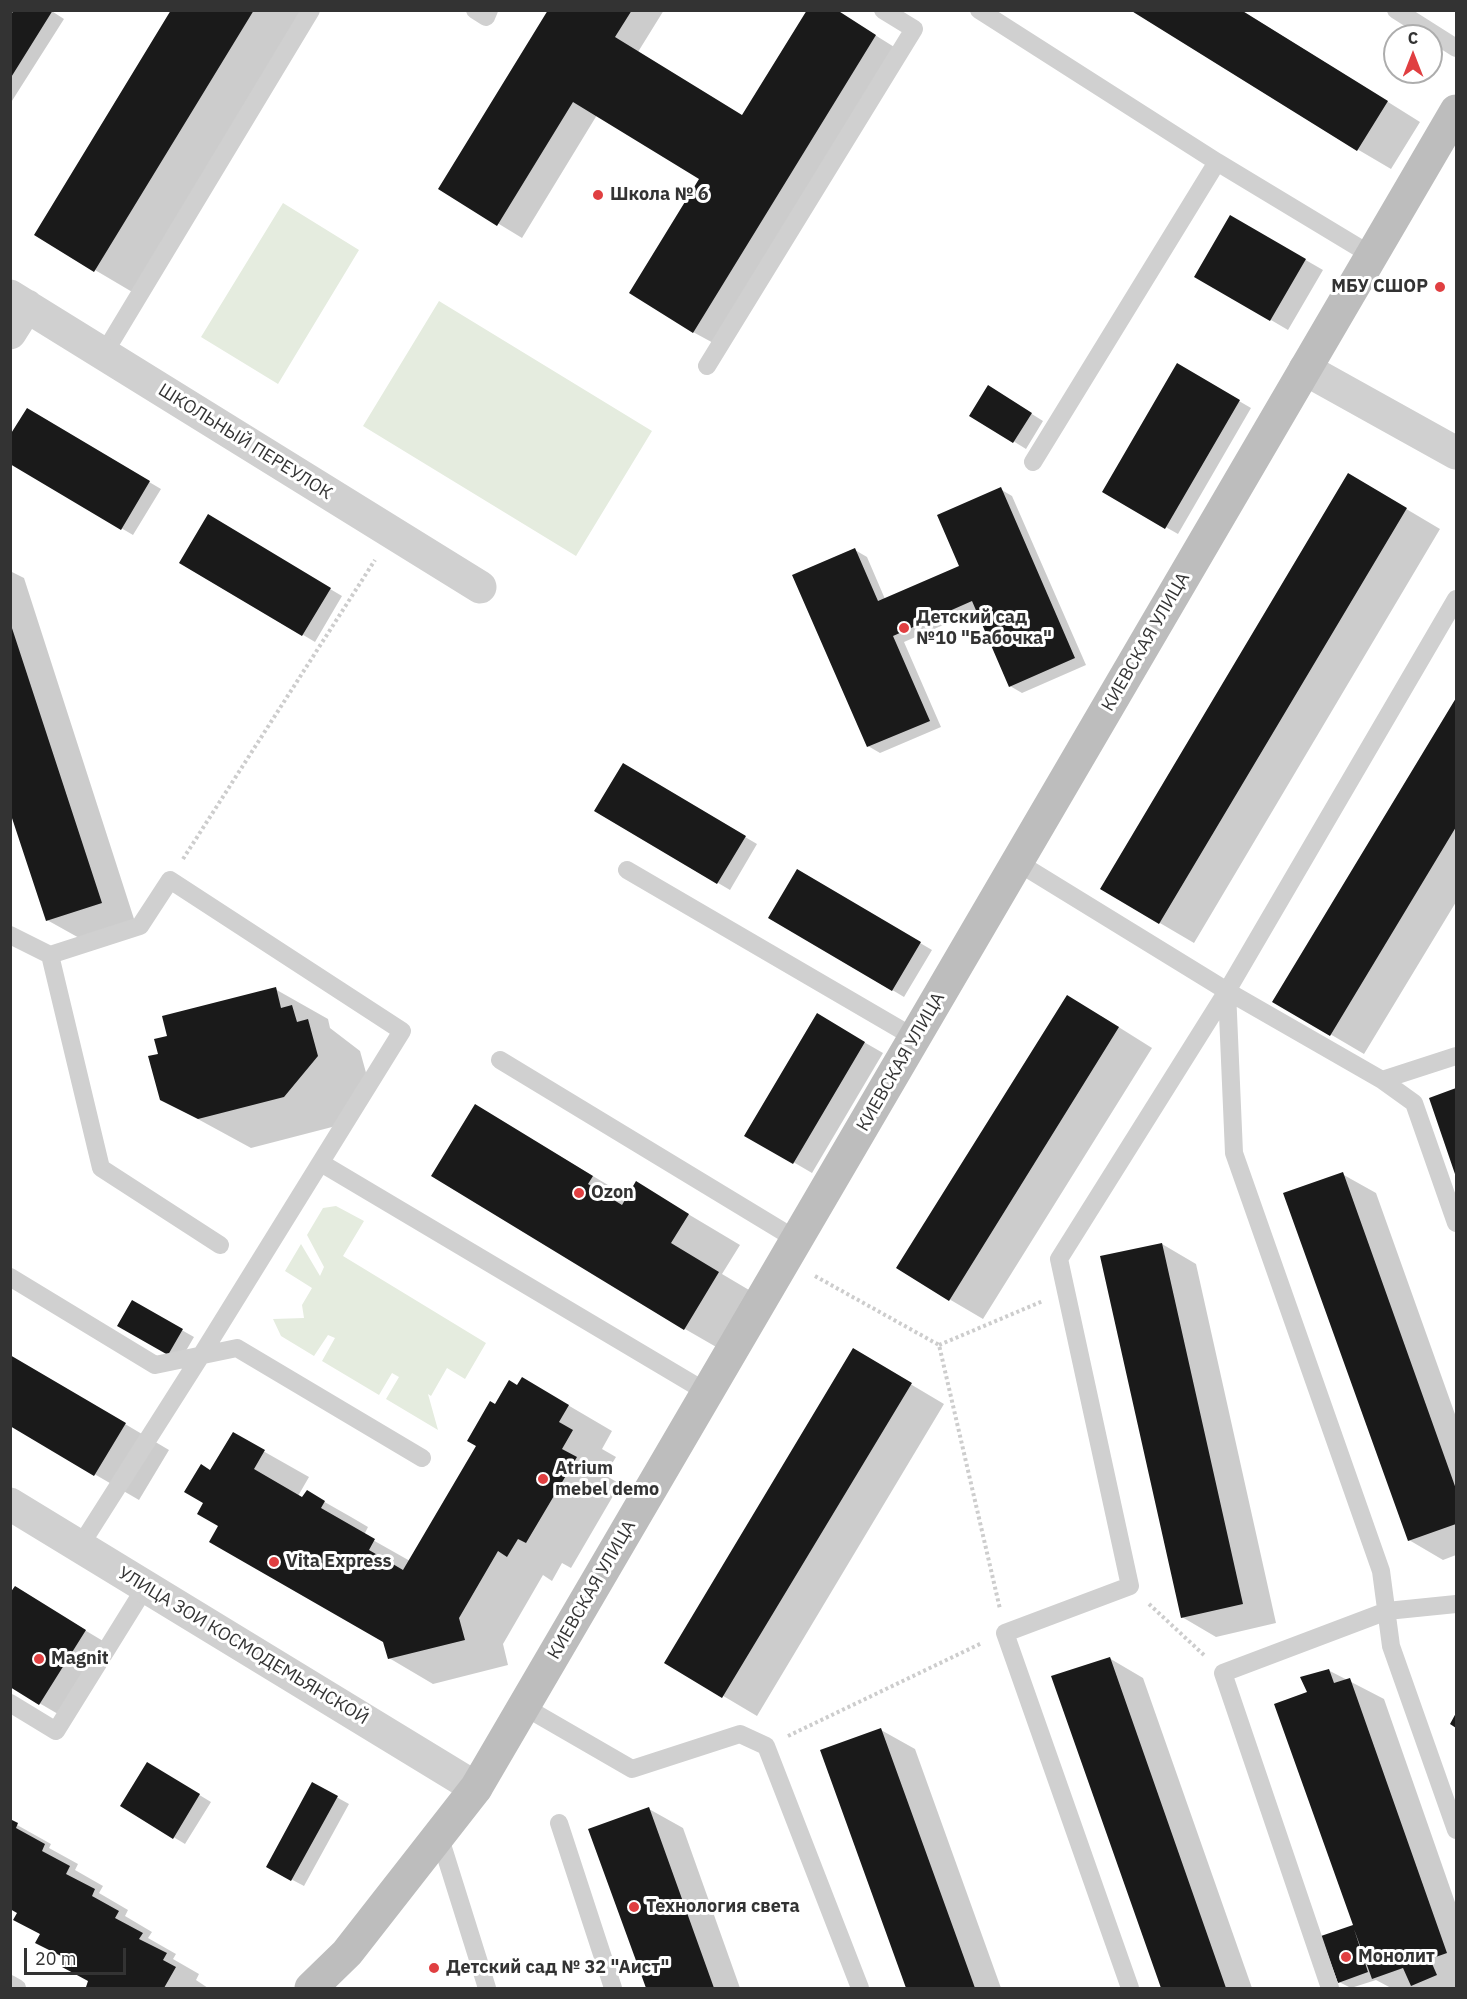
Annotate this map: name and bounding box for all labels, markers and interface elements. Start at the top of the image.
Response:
north arrow [1383,24,1443,84]
text: С [1408,28,1418,48]
place label: Школа № 6 [610,184,709,206]
marker: Школа № 6 [591,188,605,202]
place label: МБУ СШОР [1331,276,1428,298]
marker: МБУ СШОР [1433,280,1447,294]
street label: ШКОЛЬНЫЙ ПЕРЕУЛОК [154,380,336,504]
street label: КИЕВСКАЯ УЛИЦА [1097,569,1195,715]
place label: Детский сад №10 "Бабочка" [916,607,1052,650]
marker: Детский сад №10 "Бабочка" [897,621,911,635]
street label: КИЕВСКАЯ УЛИЦА [852,989,950,1135]
place label: Ozon [591,1182,634,1204]
marker: Ozon [572,1186,586,1200]
place label: Atrium mebel demo [555,1458,659,1500]
marker: Atrium mebel demo [536,1472,550,1486]
street label: КИЕВСКАЯ УЛИЦА [543,1517,641,1663]
place label: Vita Express [286,1551,391,1573]
marker: Vita Express [267,1555,281,1569]
street label: УЛИЦА ЗОИ КОСМОДЕМЬЯНСКОЙ [114,1562,372,1730]
place label: Magnit [51,1648,109,1670]
marker: Magnit [32,1652,46,1666]
place label: Технология света [646,1896,800,1918]
marker: Технология света [627,1900,641,1914]
scale bar [27,1936,129,1974]
place label: Монолит [1358,1946,1435,1968]
text: 20 m [35,1947,77,1970]
marker: Монолит [1339,1950,1353,1964]
place label: Детский сад № 32 "Аист" [446,1957,669,1979]
marker: Детский сад № 32 "Аист" [427,1961,441,1975]

